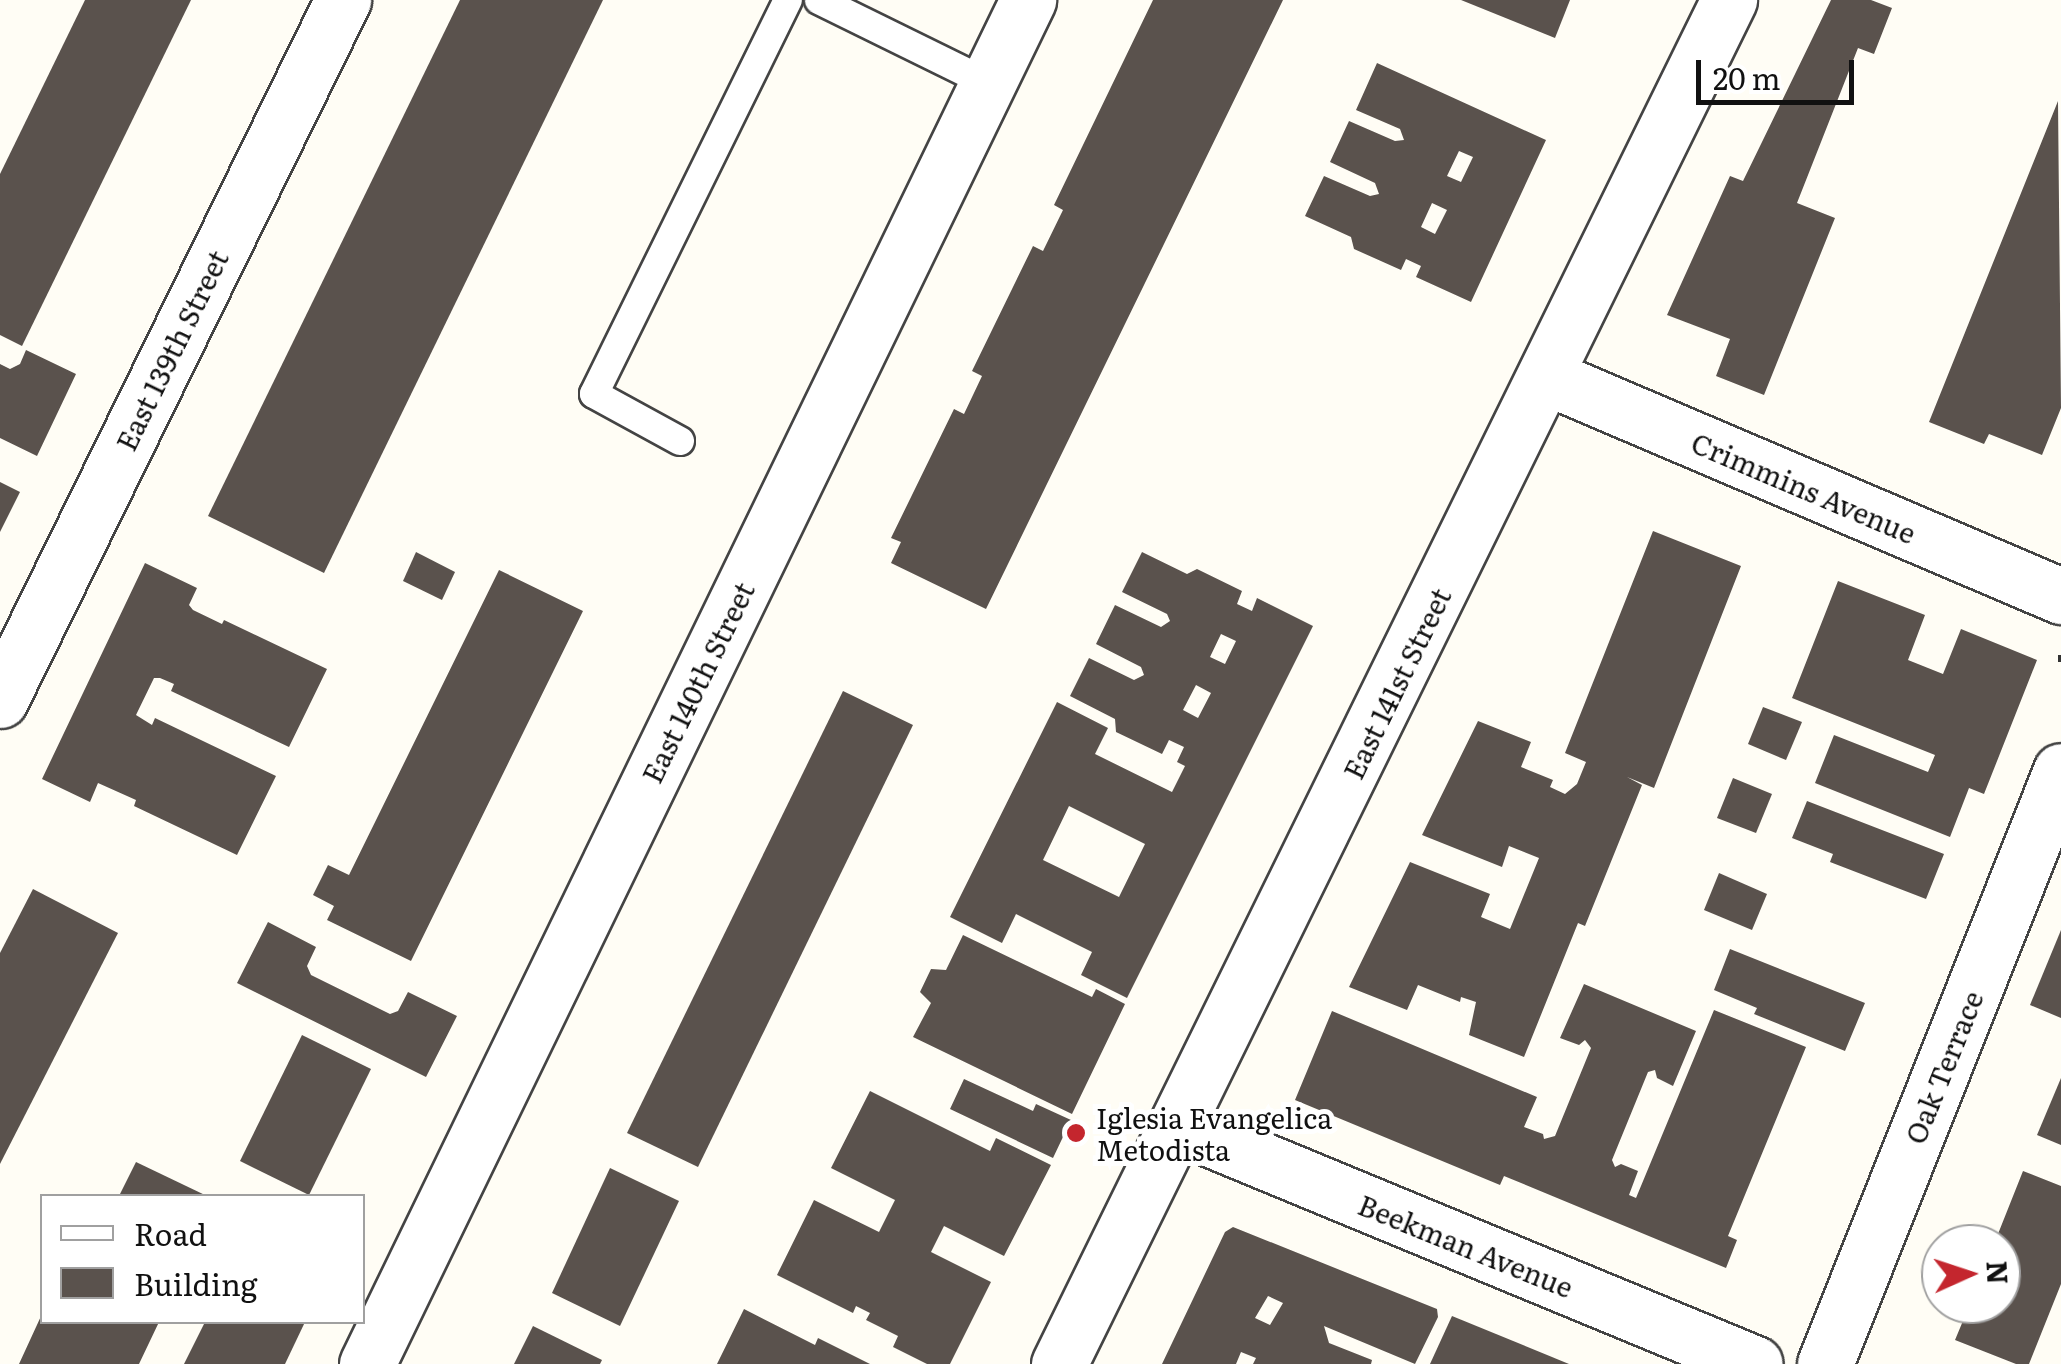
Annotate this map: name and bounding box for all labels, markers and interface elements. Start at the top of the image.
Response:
scale bar [1701,40,1858,102]
text: 20 m [1713,55,1781,99]
street label: East 139th Street [108,244,234,456]
street label: Crimmins Avenue [1687,425,1921,549]
street label: East 140th Street [634,576,760,788]
street label: East 141st Street [1335,582,1457,784]
street label: Oak Terrace [1897,986,1989,1148]
place label: Iglesia Evangelica Metodista [1096,1100,1332,1166]
marker: Iglesia Evangelica Metodista [1065,1122,1087,1144]
street label: Beekman Avenue [1354,1187,1578,1303]
legend [40,1194,365,1324]
text: Road [134,1211,207,1255]
north arrow [1921,1224,2021,1324]
text: N [1977,1260,2021,1285]
text: Building [134,1261,258,1305]

